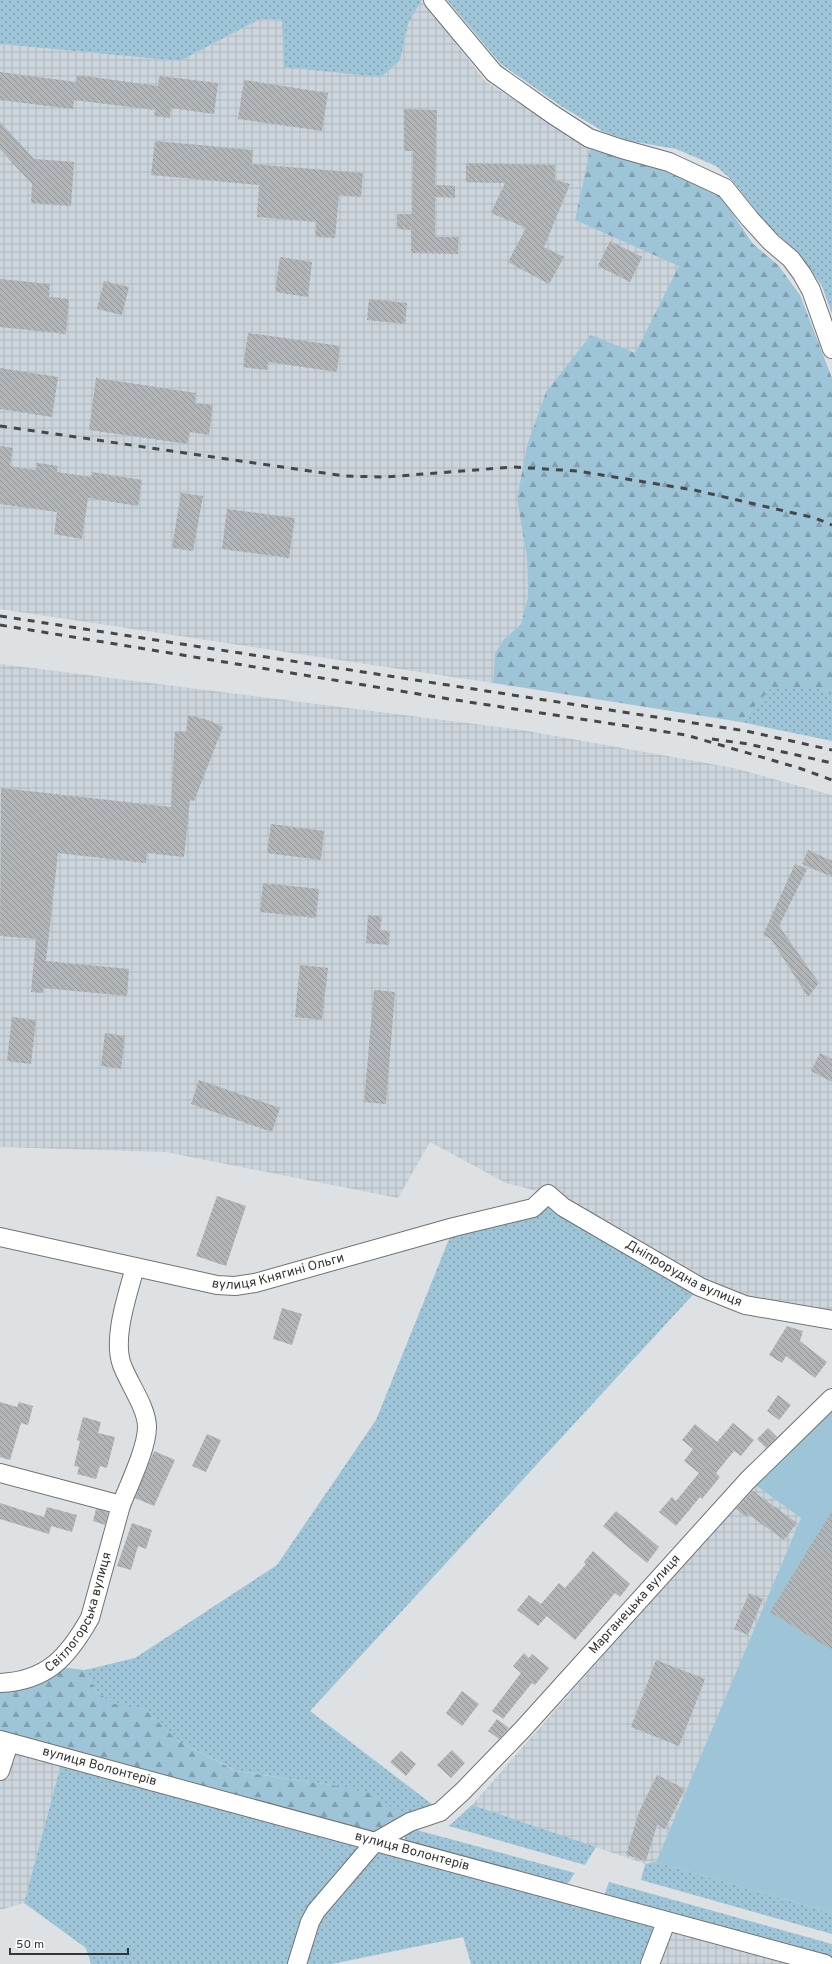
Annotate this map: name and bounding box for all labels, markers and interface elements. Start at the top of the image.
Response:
street label: Дніпрорудна вулиця [622,1237,744,1311]
street label: вулиця Княгині Ольги [210,1250,346,1294]
street label: Світлогорська вулиця [42,1551,116,1676]
street label: Марганецька вулиця [586,1552,684,1658]
street label: вулиця Волонтерів [40,1744,158,1790]
street label: вулиця Волонтерів [353,1829,471,1875]
scale bar [10,1930,128,1956]
text: 50 m [16,1937,44,1953]

